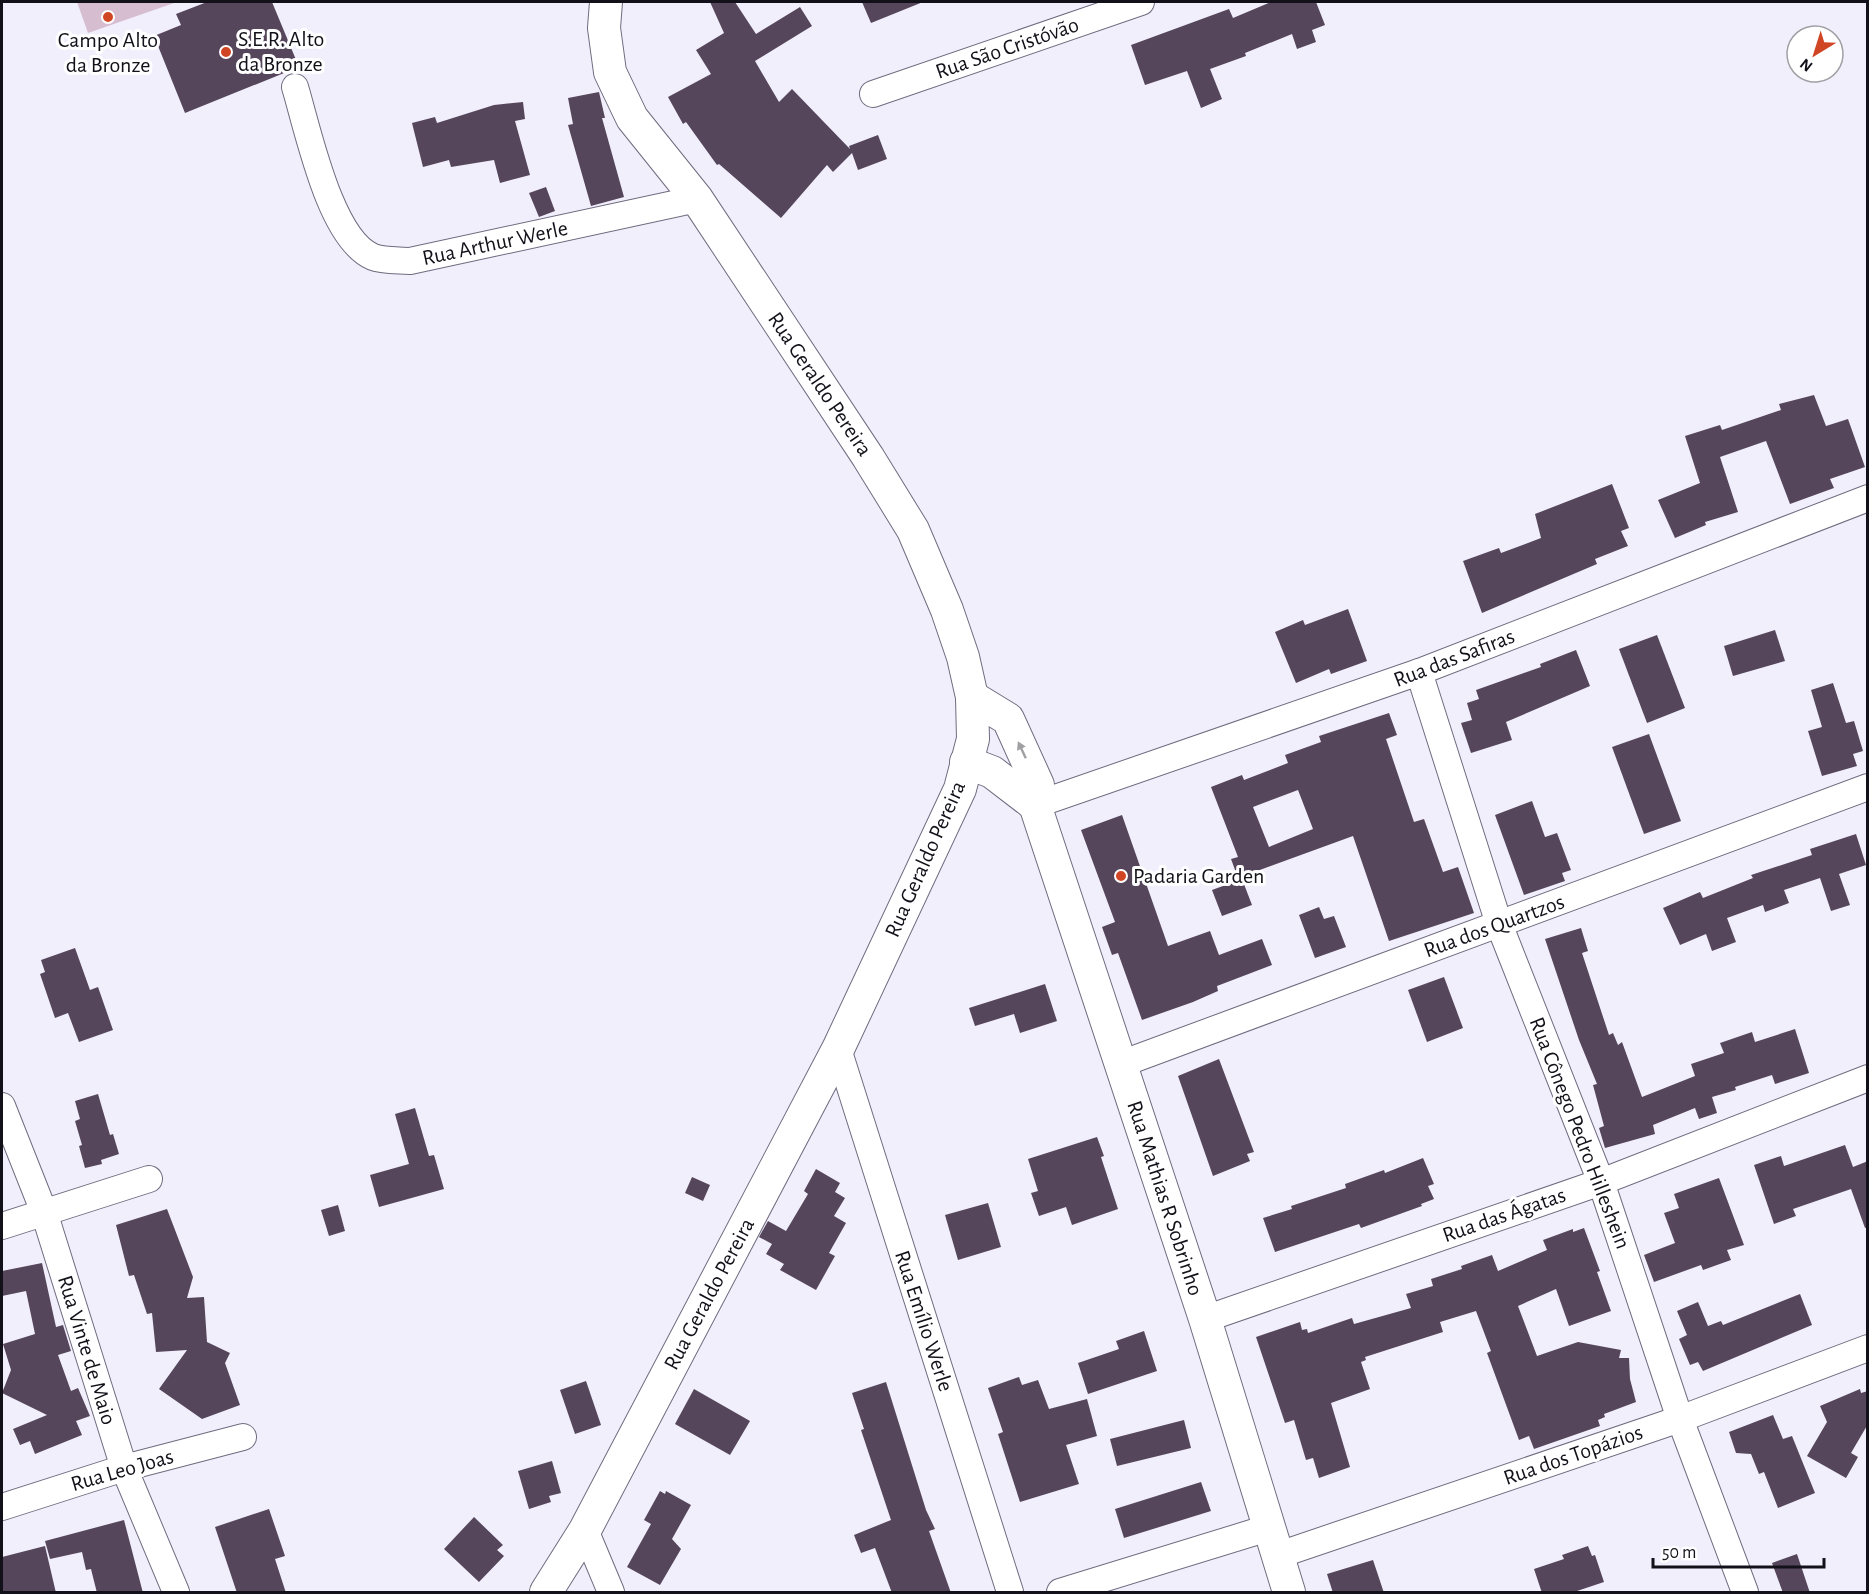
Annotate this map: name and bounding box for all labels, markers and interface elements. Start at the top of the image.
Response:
marker: Campo Alto da Bronze [101,10,115,24]
street label: Rua São Cristóvão [933,13,1081,83]
north arrow [1785,24,1845,84]
place label: S.E.R. Alto da Bronze [238,28,324,75]
place label: Campo Alto da Bronze [58,29,158,76]
marker: S.E.R. Alto da Bronze [219,45,233,59]
text: N [1797,55,1816,75]
street label: Rua Arthur Werle [420,217,570,269]
street label: Rua Geraldo Pereira [764,308,876,460]
street label: Rua das Safiras [1391,625,1517,691]
one-way arrow [1017,741,1026,758]
street label: Rua Geraldo Pereira [881,778,969,940]
place label: Padaria Garden [1133,865,1264,887]
marker: Padaria Garden [1114,869,1128,883]
street label: Rua dos Quartzos [1421,890,1567,962]
street label: Rua Cônego Pedro Hilleshein [1526,1014,1634,1252]
street label: Rua Mathias R Sobrinho [1123,1098,1207,1298]
street label: Rua das Ágatas [1439,1183,1568,1246]
street label: Rua Geraldo Pereira [660,1215,758,1373]
street label: Rua Emílio Werle [891,1248,957,1394]
street label: Rua Vinte de Maio [54,1273,120,1427]
street label: Rua dos Topázios [1501,1421,1645,1489]
street label: Rua Leo Joas [68,1445,176,1495]
scale bar [1653,1531,1824,1569]
text: 50 m [1662,1544,1696,1562]

